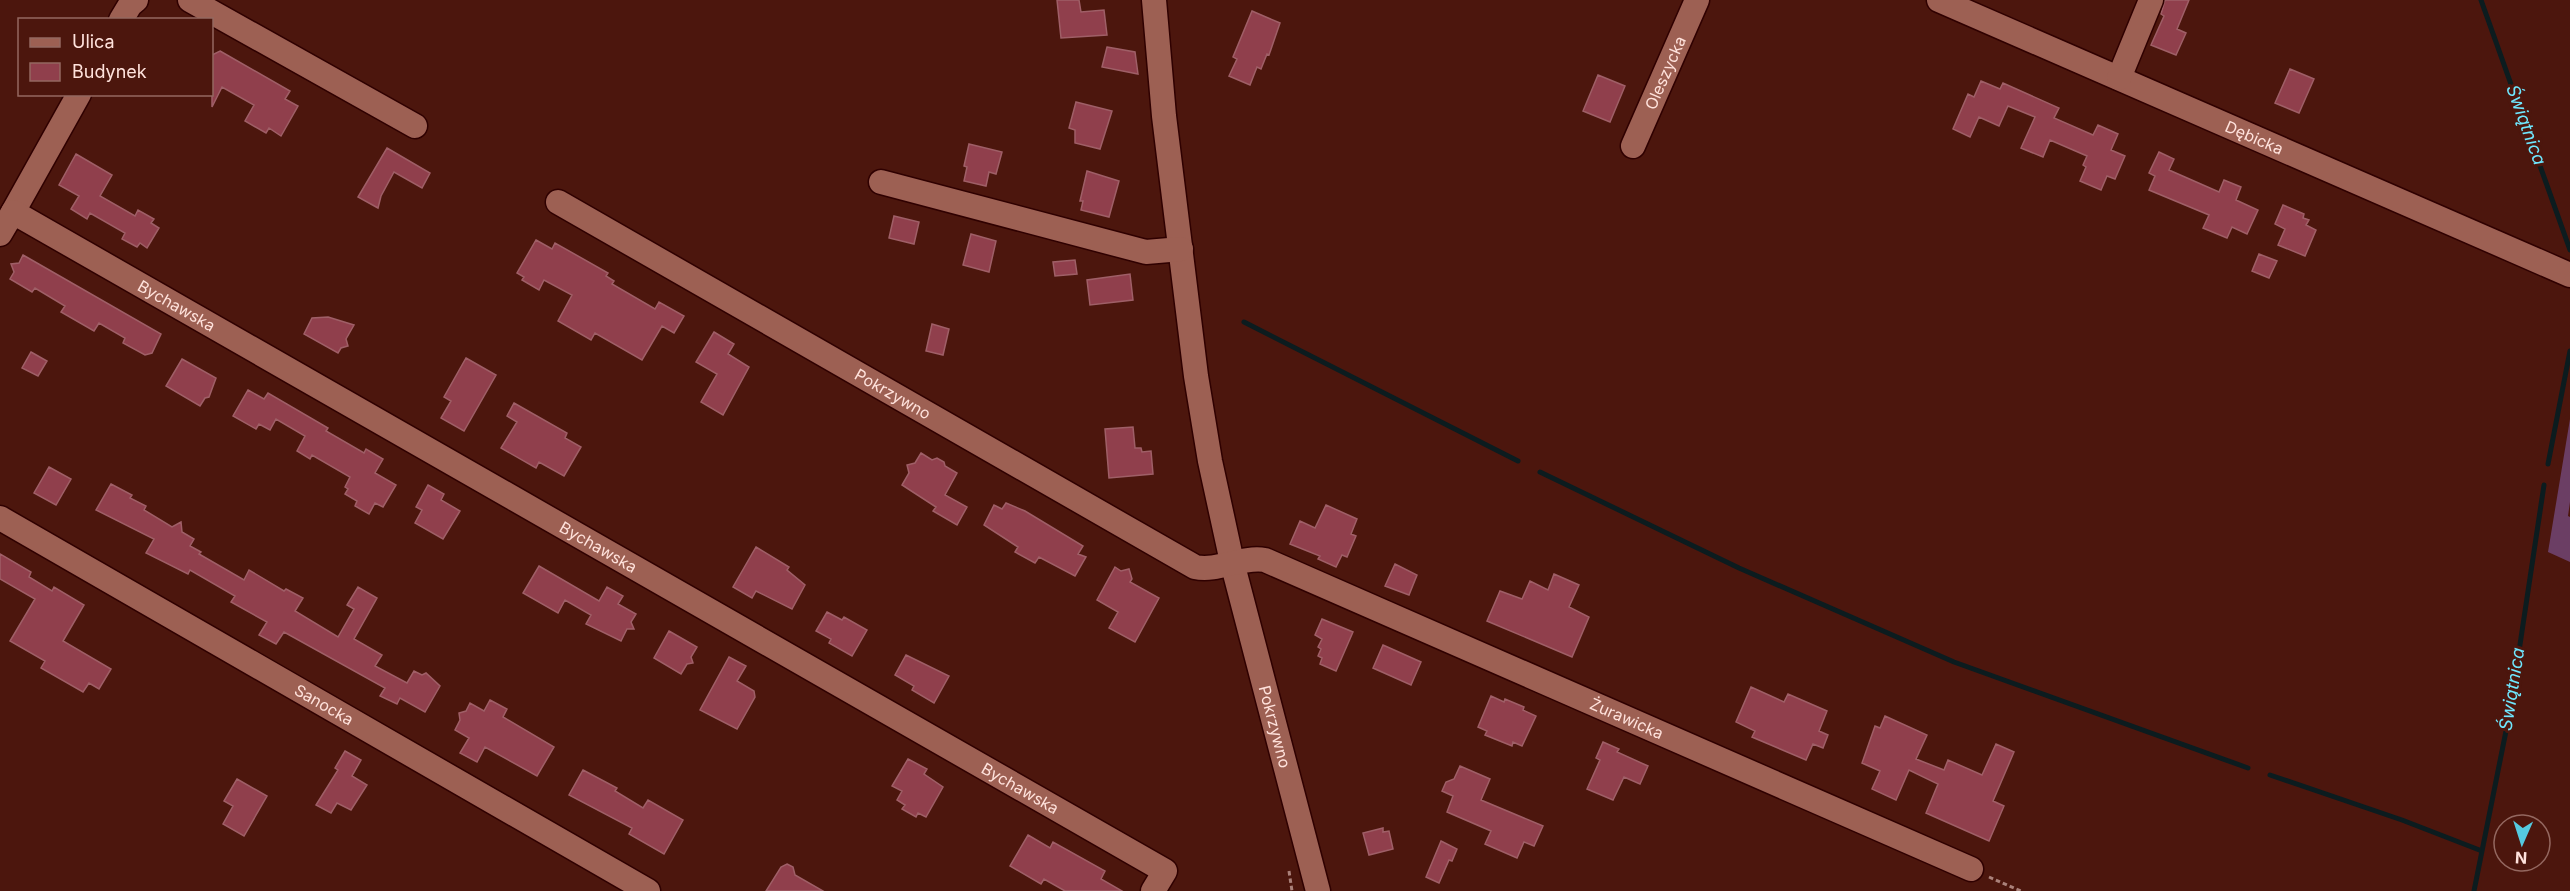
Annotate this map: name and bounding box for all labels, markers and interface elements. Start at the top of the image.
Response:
legend [18,18,213,96]
text: Ulica [72,31,115,52]
street label: Oleszycka [1640,33,1690,113]
text: Budynek [72,61,147,82]
water label: Świątnica [2502,81,2552,168]
street label: Dębicka [2222,116,2287,159]
street label: Bychawska [134,276,219,336]
street label: Pokrzywno [851,364,935,424]
street label: Bychawska [556,517,641,577]
water label: Świątnica [2494,646,2528,732]
street label: Sanocka [291,680,357,730]
street label: Pokrzywno [1255,683,1295,770]
street label: Żurawicka [1587,693,1667,743]
street label: Bychawska [978,758,1063,818]
north arrow [2492,813,2552,873]
text: N [2515,848,2528,868]

